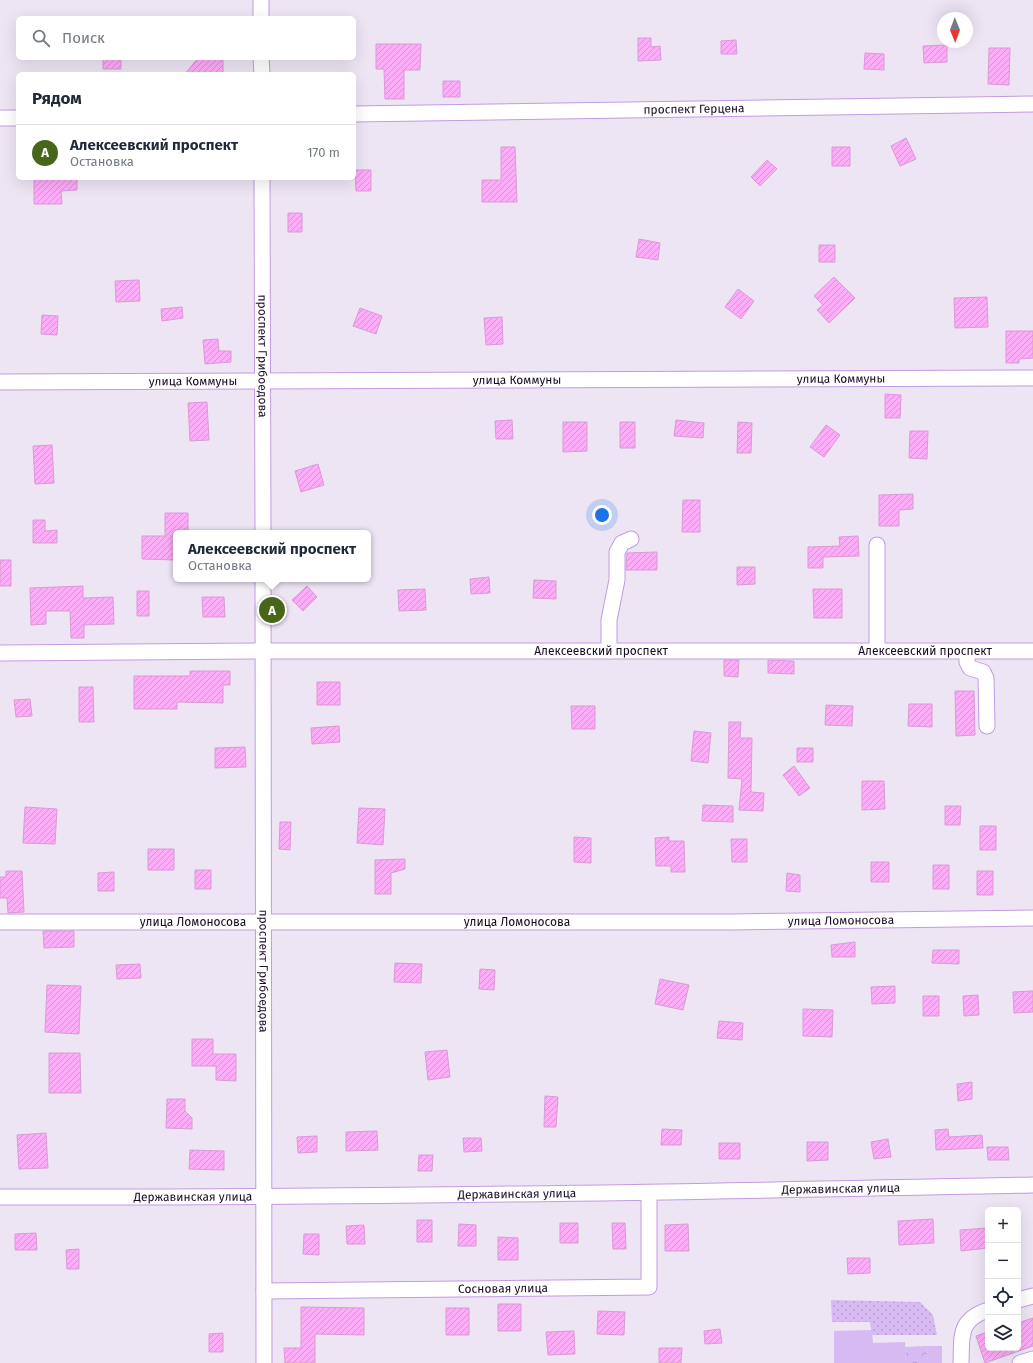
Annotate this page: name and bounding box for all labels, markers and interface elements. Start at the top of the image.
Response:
north arrow [937,12,973,48]
search box [16,16,356,60]
icon: search [30,27,52,49]
text: Поиск [62,29,105,47]
text: Рядом [32,88,82,109]
street label: проспект Герцена [643,101,745,117]
text: Алексеевский проспект [70,136,238,154]
text: A [41,145,49,160]
text: 170 m [307,145,340,160]
text: Остановка [70,154,134,169]
street label: проспект Грибоедова [255,294,270,418]
street label: улица Коммуны [797,372,885,386]
street label: улица Коммуны [473,373,561,387]
street label: улица Коммуны [149,374,237,388]
your location [592,505,612,525]
popup [173,530,371,582]
text: Алексеевский проспект [188,540,356,558]
text: Остановка [188,558,252,573]
pin: A [259,595,285,625]
street label: Алексеевский проспект [534,644,668,658]
street label: Алексеевский проспект [858,644,992,658]
street label: проспект Грибоедова [256,909,271,1033]
street label: улица Ломоносова [788,913,894,928]
street label: улица Ломоносова [140,915,246,929]
street label: улица Ломоносова [464,915,570,929]
street label: Державинская улица [781,1181,900,1197]
street label: Державинская улица [457,1186,576,1202]
street label: Державинская улица [133,1190,252,1204]
map controls [985,1207,1021,1351]
button: + [985,1207,1021,1243]
button: − [985,1243,1021,1279]
button: locate [985,1279,1021,1315]
street label: Сосновая улица [458,1281,548,1296]
button: layers [985,1315,1021,1351]

